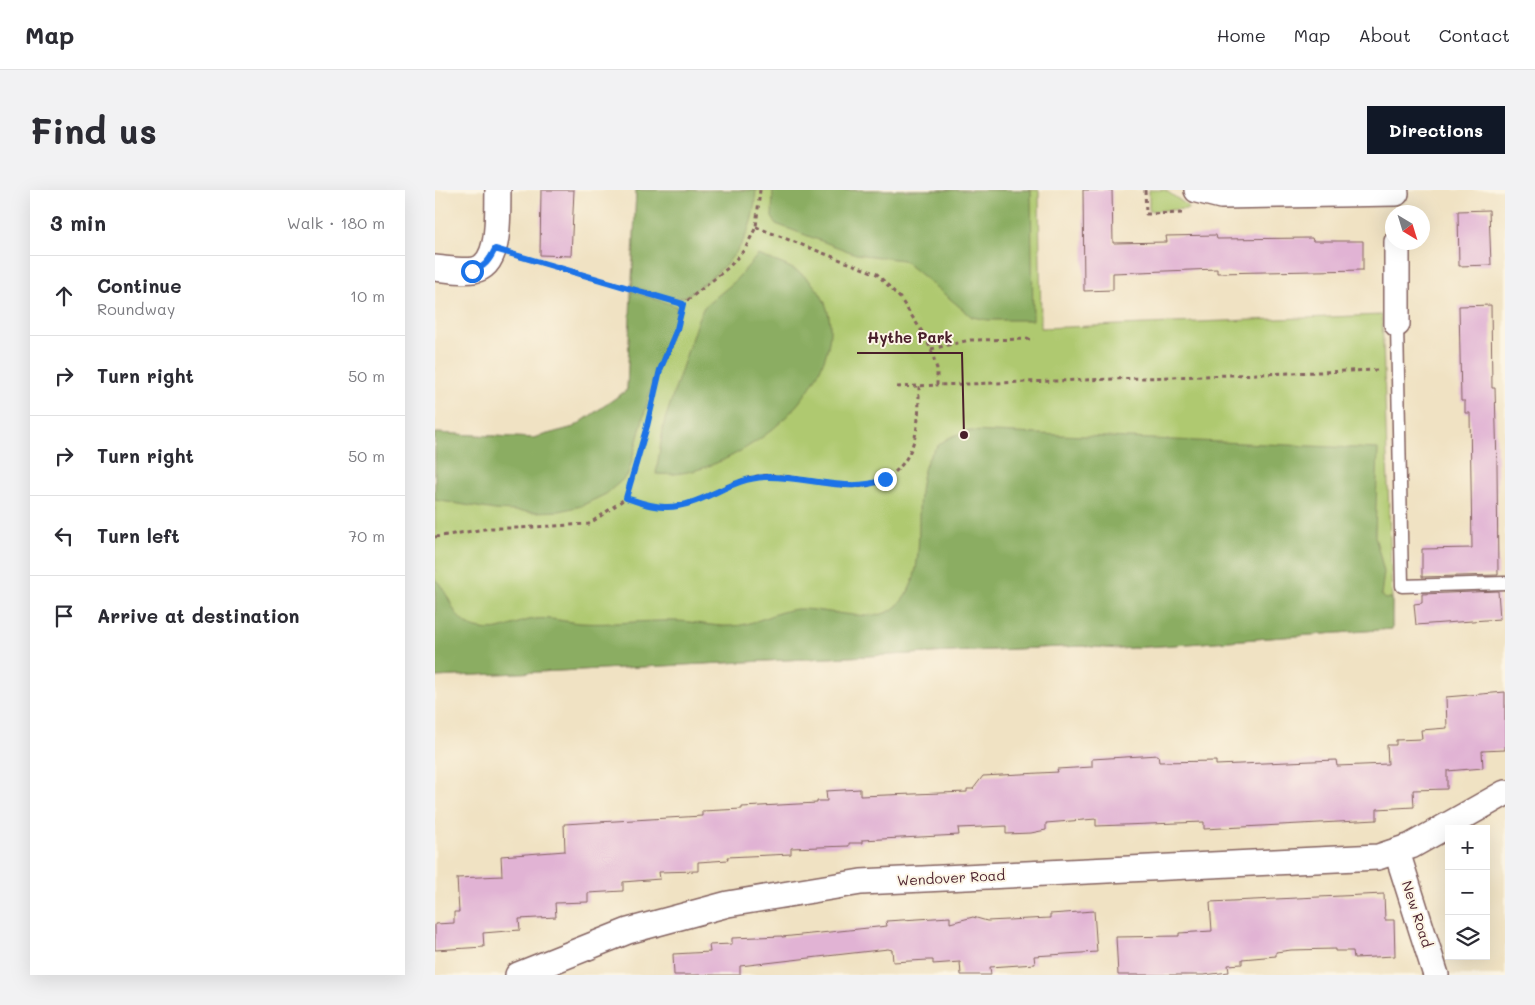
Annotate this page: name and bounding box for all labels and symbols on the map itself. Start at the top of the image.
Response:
north arrow [1385,205,1430,250]
route start [461,260,484,283]
callout: Hythe Park [857,323,962,353]
text: Hythe Park [867,327,953,347]
route end [874,468,897,491]
street label: Wendover Road [896,865,1006,890]
street label: New Road [1398,878,1437,950]

